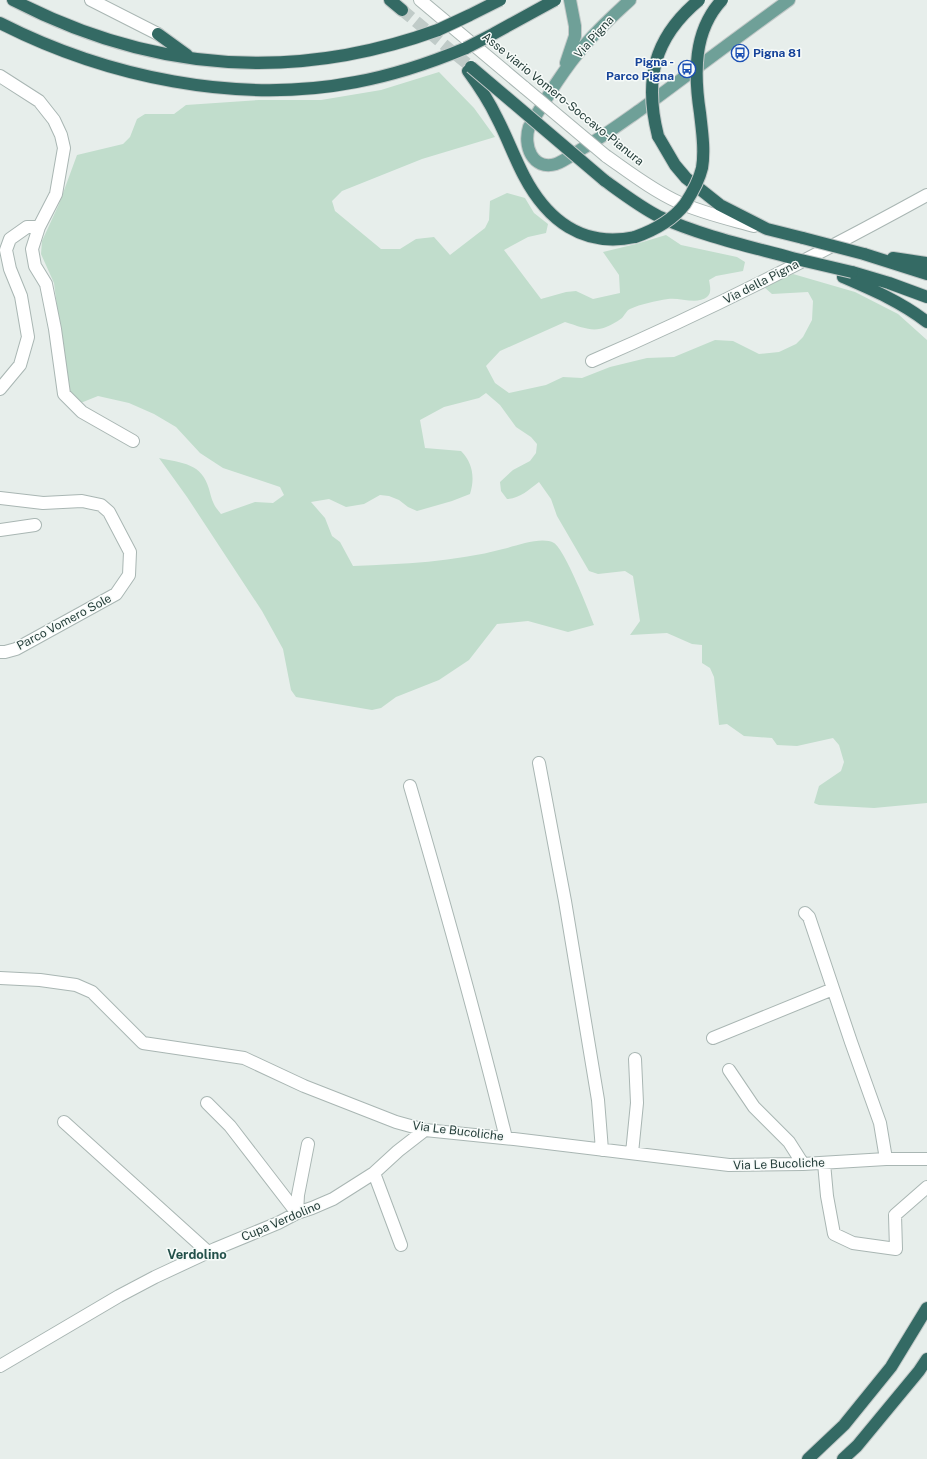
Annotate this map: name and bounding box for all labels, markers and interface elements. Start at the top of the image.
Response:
street label: Via Pigna [571,13,617,61]
street label: Asse viario Vomero-Soccavo-Pianura [479,29,647,169]
bus stop icon: Pigna 81 [730,43,750,63]
place label: Pigna 81 [753,46,801,60]
place label: Pigna - Parco Pigna [606,55,674,83]
bus stop icon: Pigna - Parco Pigna [677,59,697,79]
street label: Via della Pigna [721,257,801,307]
street label: Parco Vomero Sole [14,591,114,653]
street label: Via Le Bucoliche [412,1118,505,1144]
street label: Via Le Bucoliche [733,1155,825,1173]
street label: Cupa Verdolino [239,1198,323,1244]
district label: Verdolino [167,1247,227,1262]

